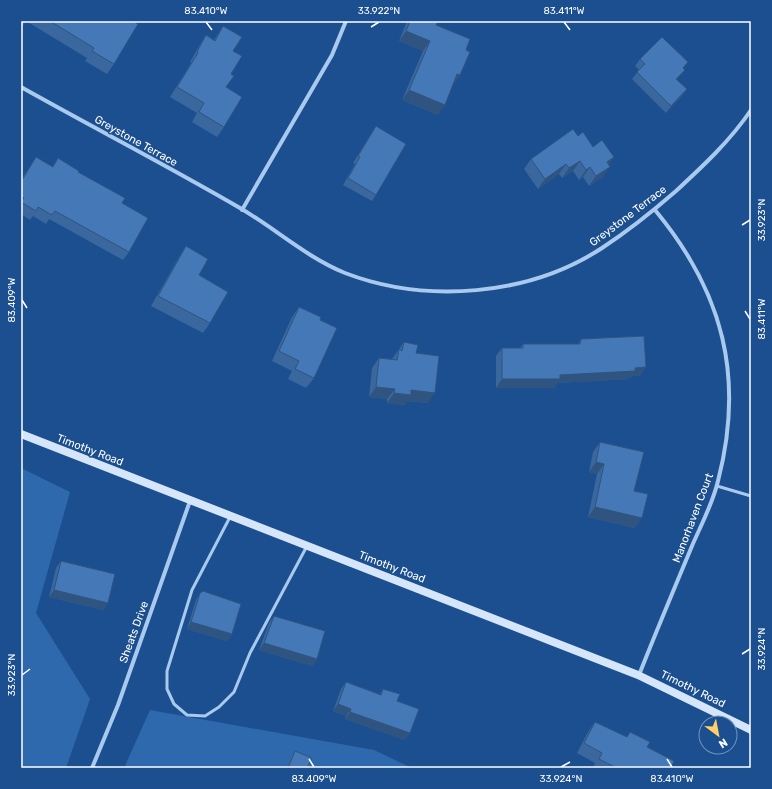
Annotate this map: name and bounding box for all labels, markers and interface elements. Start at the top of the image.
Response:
text: 83.410°W [184,5,228,17]
text: 33.922°N [358,5,400,17]
text: 83.411°W [543,5,585,17]
street label: Greystone Terrace [92,113,180,169]
street label: Greystone Terrace [587,183,669,249]
text: 33.923°N [756,199,768,241]
text: 83.409°W [6,277,18,323]
text: 83.411°W [756,298,768,340]
street label: Timothy Road [55,431,125,469]
street label: Manorhaven Court [670,471,716,565]
street label: Timothy Road [357,548,427,586]
street label: Sheats Drive [117,599,151,665]
text: 33.924°N [756,628,768,670]
text: 33.923°N [6,654,18,696]
street label: Timothy Road [659,668,727,710]
north arrow [698,715,738,755]
text: N [716,735,730,751]
text: 83.409°W [291,773,337,785]
text: 33.924°N [540,773,582,785]
text: 83.410°W [650,773,694,785]

